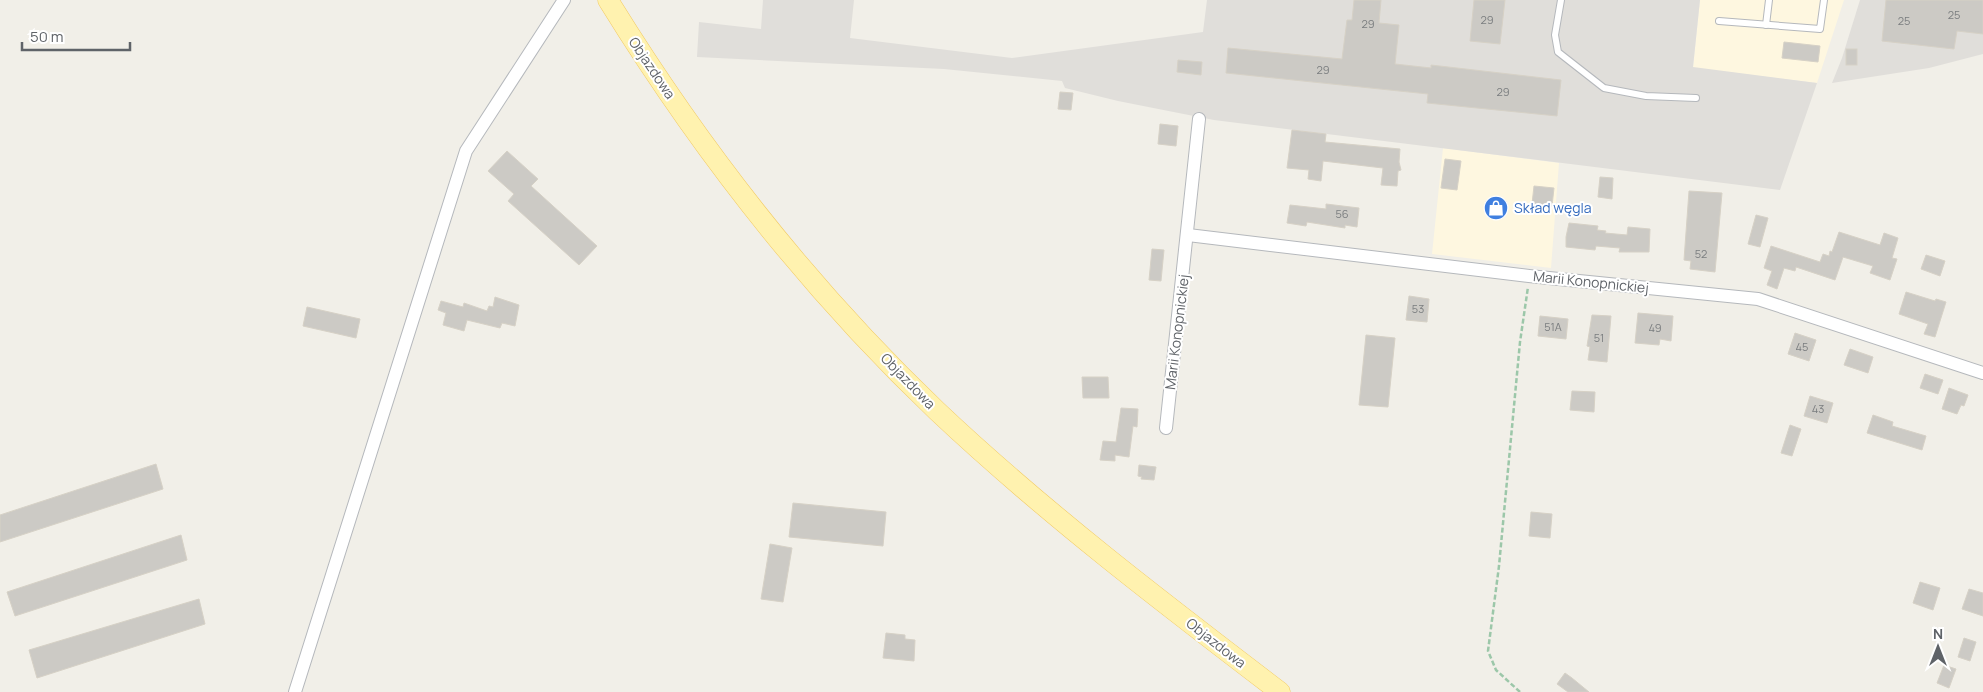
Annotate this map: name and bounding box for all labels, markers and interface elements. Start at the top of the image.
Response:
house number: 25 [1948,7,1960,22]
house number: 29 [1480,12,1494,27]
house number: 25 [1898,13,1910,28]
house number: 29 [1361,16,1375,31]
scale bar [22,20,130,52]
text: 50 m [30,26,64,47]
street label: Objazdowa [625,33,680,102]
house number: 29 [1316,62,1330,77]
house number: 29 [1496,84,1510,99]
shop icon: Skład węgla [1483,195,1509,221]
place label: Skład węgla [1514,198,1592,217]
house number: 56 [1335,206,1349,221]
house number: 52 [1695,246,1707,261]
street label: Marii Konopnickiej [1532,266,1650,297]
street label: Marii Konopnickiej [1160,273,1193,391]
house number: 53 [1412,301,1424,316]
house number: 51A [1544,319,1562,334]
house number: 49 [1648,320,1662,335]
house number: 51 [1594,330,1604,345]
house number: 45 [1796,339,1808,354]
street label: Objazdowa [877,349,940,413]
house number: 43 [1812,401,1824,416]
street label: Objazdowa [1183,613,1250,672]
north arrow [1913,622,1963,672]
text: N [1933,624,1943,643]

